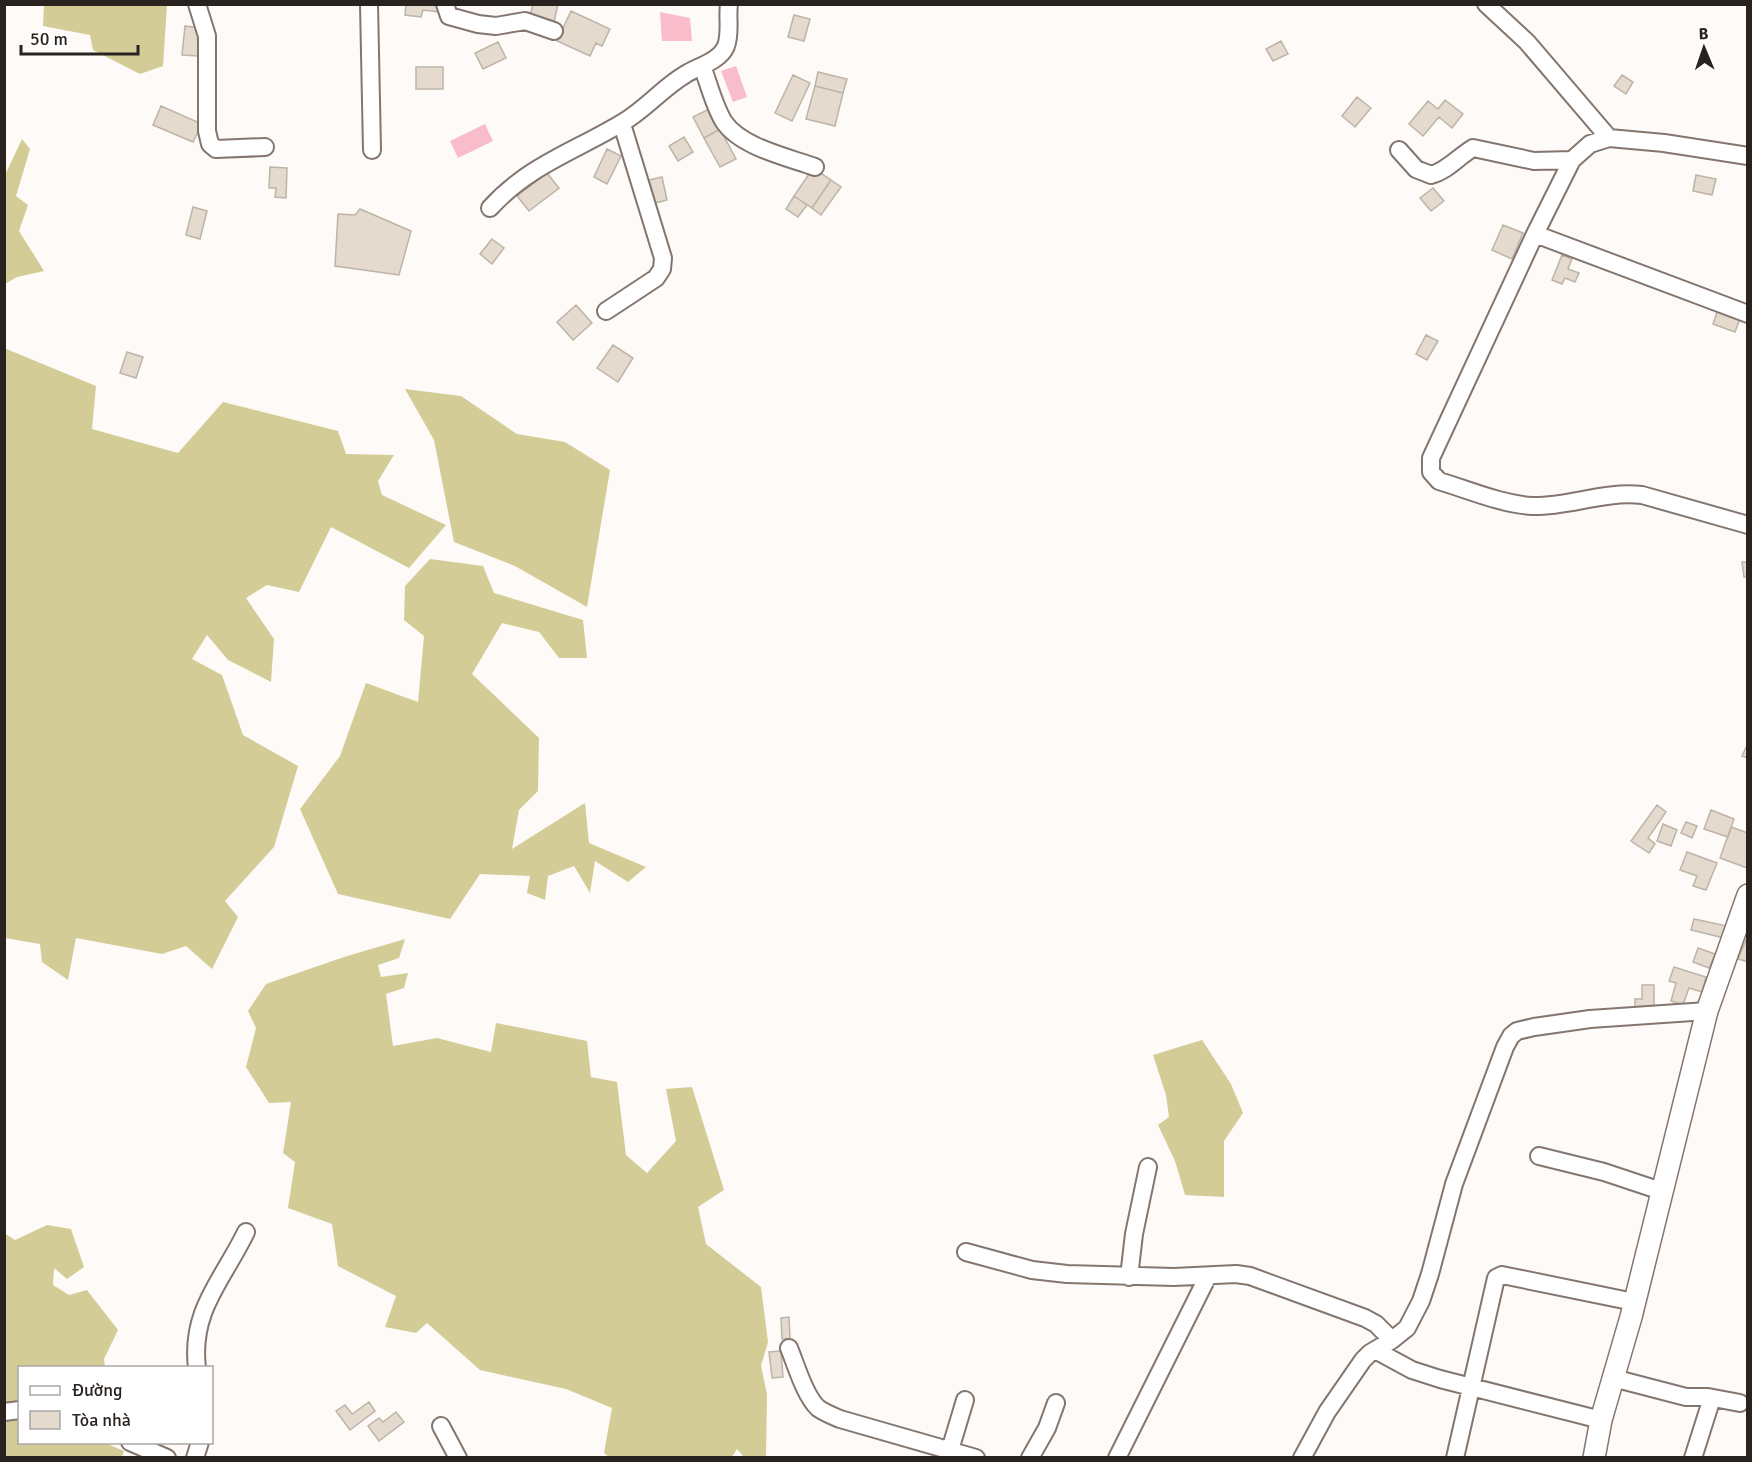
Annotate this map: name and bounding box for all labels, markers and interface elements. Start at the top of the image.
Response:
scale bar [21,18,138,56]
north arrow [1674,18,1734,78]
text: B [1698,24,1709,44]
text: 50 m [30,28,68,50]
legend [18,1366,213,1444]
text: Đường [72,1379,123,1401]
text: Tòa nhà [72,1409,131,1431]

